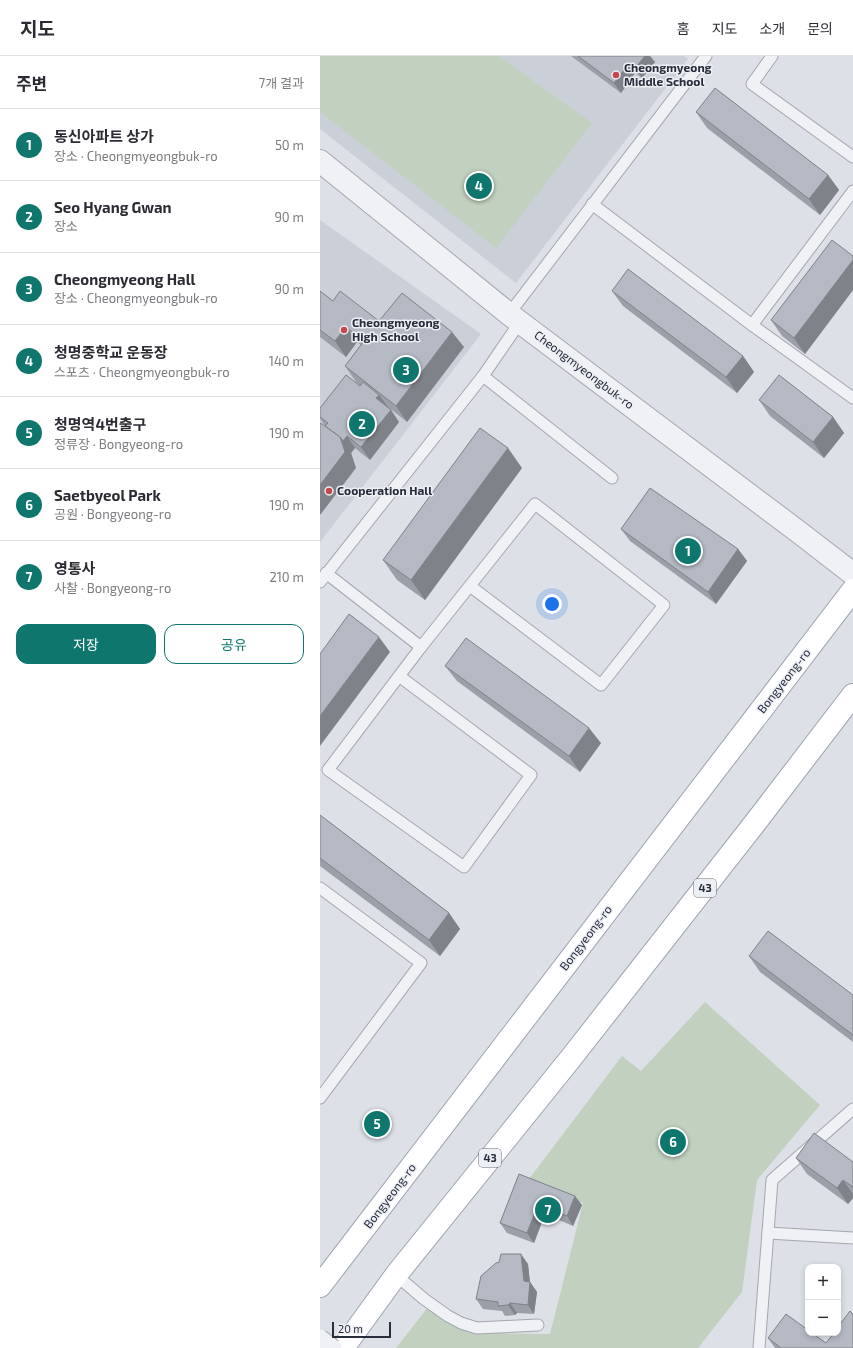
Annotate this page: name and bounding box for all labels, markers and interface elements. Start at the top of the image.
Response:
text: 지도 [20,17,55,40]
text: 홈 [677,20,690,37]
text: 지도 [712,20,737,37]
text: 소개 [759,20,785,37]
text: 문의 [807,20,833,37]
place label: Cheongmyeong Middle School [624,60,712,88]
marker: Cheongmyeong Middle School [611,70,621,80]
text: 주변 [16,73,47,93]
text: 7개 결과 [259,75,304,91]
text: 동신아파트 상가 [54,127,154,145]
text: 1 [26,137,32,153]
text: 50 m [275,137,304,153]
text: 장소 · Cheongmyeongbuk-ro [54,148,218,164]
pin: 4 [466,171,492,201]
text: Seo Hyang Gwan [54,198,172,216]
text: 2 [25,209,33,225]
text: 90 m [274,209,304,225]
text: 장소 [54,218,78,234]
text: Cheongmyeong Hall [54,270,195,288]
text: 3 [25,281,33,297]
text: 90 m [274,281,304,297]
text: 장소 · Cheongmyeongbuk-ro [54,290,218,306]
place label: Cheongmyeong High School [352,315,440,343]
marker: Cheongmyeong High School [339,325,349,335]
street label: Cheongmyeongbuk-ro [532,327,637,411]
text: 청명중학교 운동장 [54,343,168,361]
text: 4 [25,353,33,369]
text: 140 m [269,353,304,369]
pin: 3 [393,355,419,385]
text: 스포츠 · Cheongmyeongbuk-ro [54,364,230,380]
pin: 2 [349,409,375,439]
text: 청명역4번출구 [54,415,146,433]
text: 5 [25,425,33,441]
text: 190 m [269,425,304,441]
text: 정류장 · Bongyeong-ro [54,436,183,452]
place label: Cooperation Hall [337,483,432,497]
text: Saetbyeol Park [54,486,161,504]
marker: Cooperation Hall [324,486,334,496]
text: 6 [25,497,33,513]
text: 190 m [269,497,304,513]
text: 공원 · Bongyeong-ro [54,506,171,522]
pin: 1 [675,536,701,566]
text: 영통사 [54,559,95,577]
text: 7 [26,569,32,585]
text: 210 m [269,569,304,585]
text: 사찰 · Bongyeong-ro [54,580,171,596]
your location [542,594,562,614]
button: 저장 [16,624,156,664]
button: 공유 [164,624,304,664]
street label: Bongyeong-ro [754,645,813,715]
road number: 43 [694,879,716,897]
street label: Bongyeong-ro [556,902,614,973]
pin: 5 [364,1109,390,1139]
pin: 6 [660,1127,686,1157]
road number: 43 [479,1149,501,1167]
street label: Bongyeong-ro [360,1160,418,1231]
pin: 7 [535,1195,561,1225]
map controls [805,1264,841,1336]
button: + [805,1264,841,1300]
button: − [805,1300,841,1336]
scale bar [332,1320,391,1339]
text: 20 m [338,1322,363,1335]

